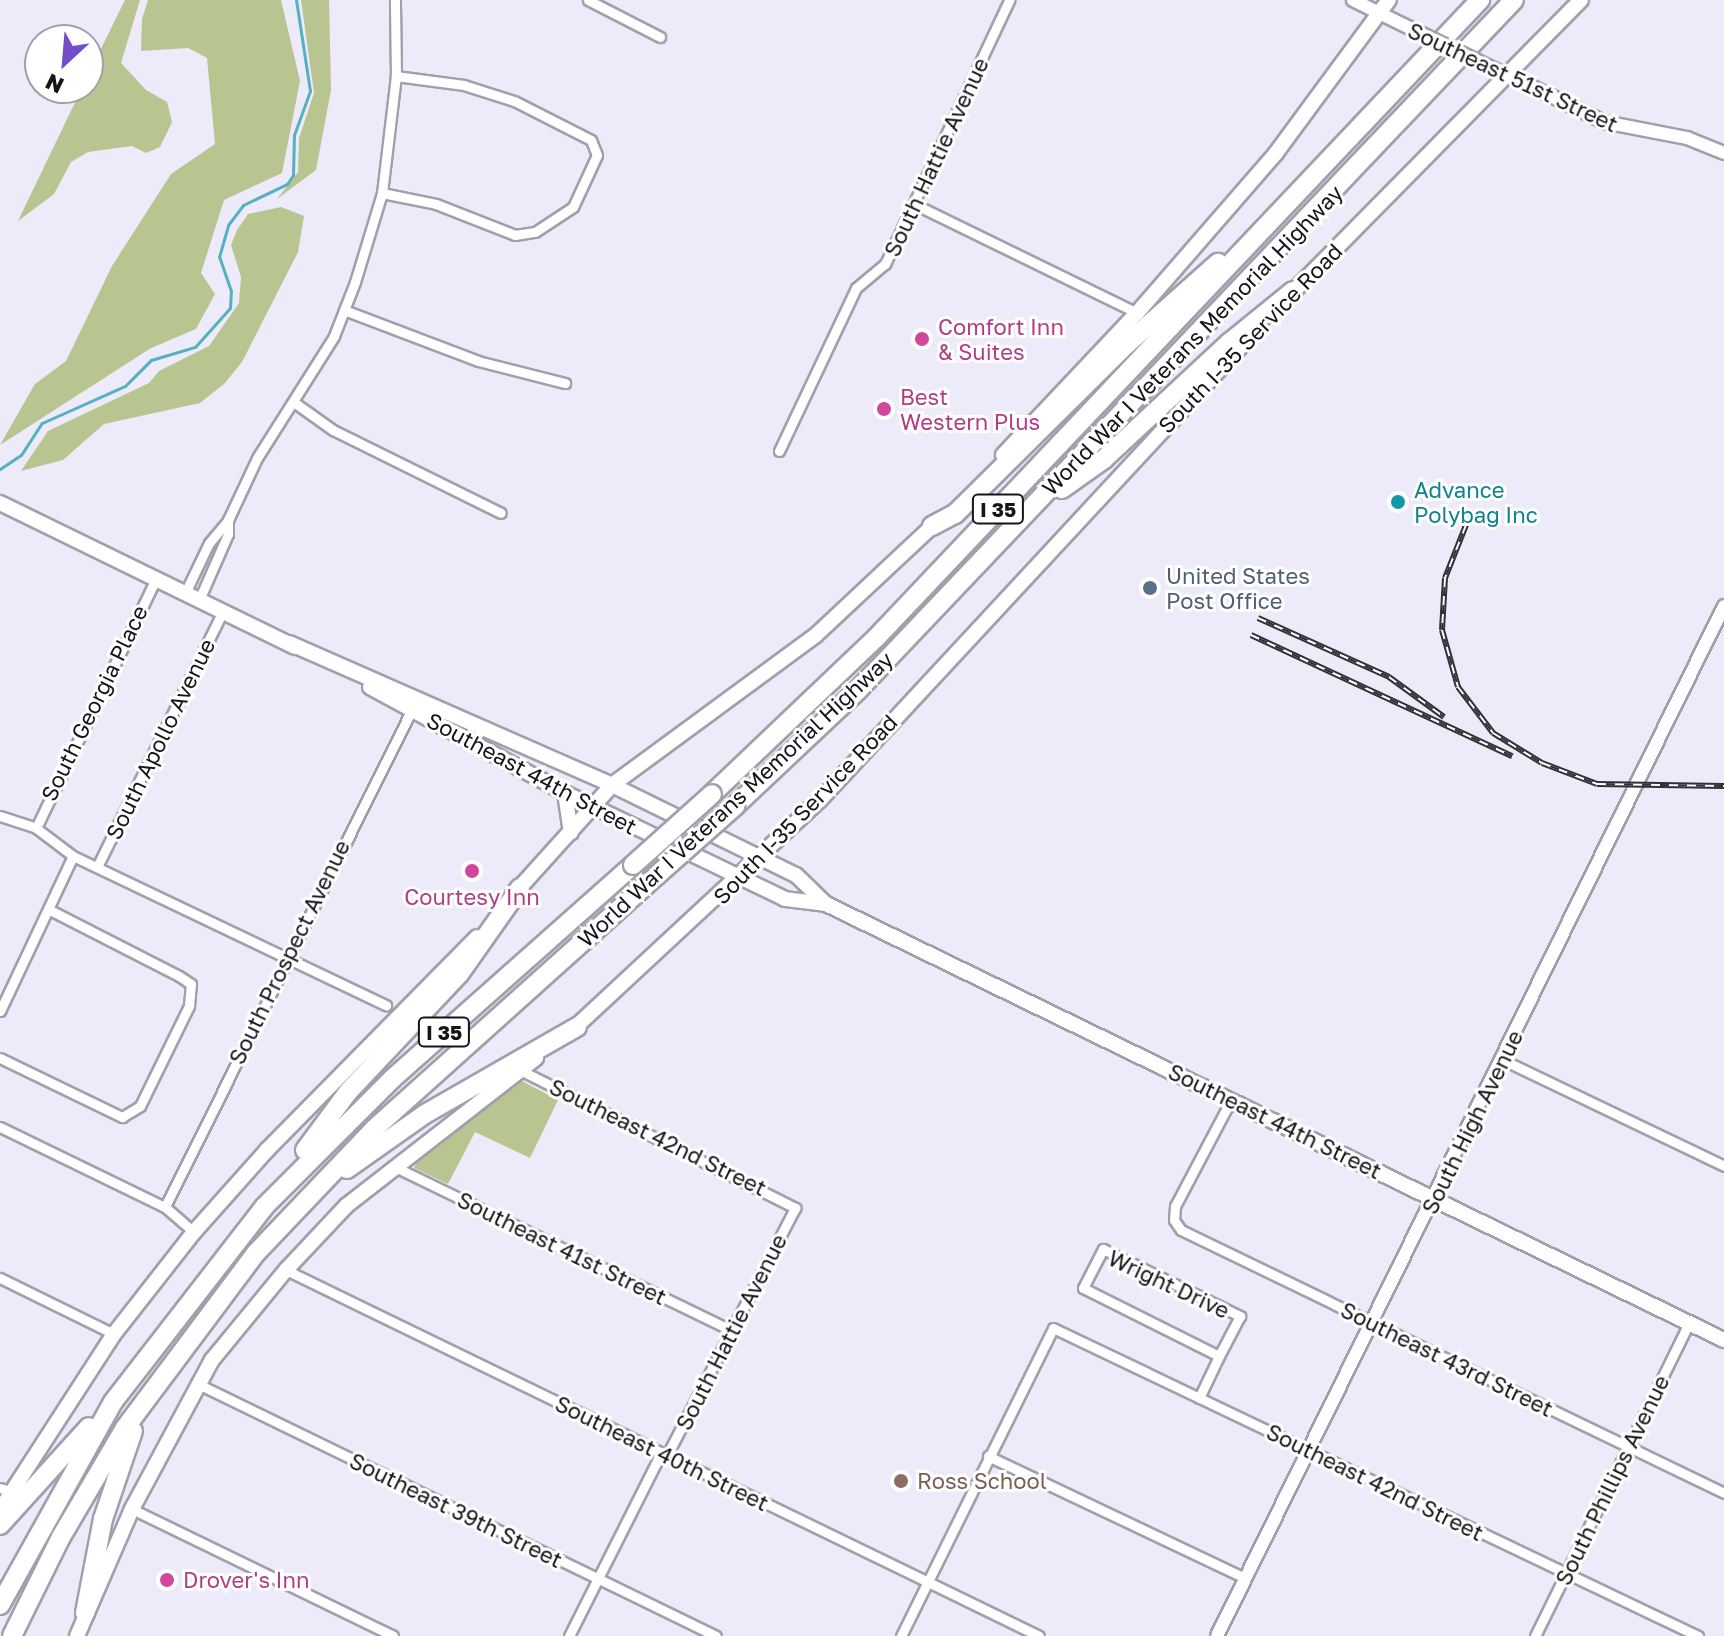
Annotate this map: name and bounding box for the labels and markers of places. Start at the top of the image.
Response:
place label: Comfort Inn & Suites [938,313,1064,364]
marker: Comfort Inn & Suites [913,330,931,348]
place label: Best Western Plus [900,383,1040,434]
marker: Best Western Plus [875,400,893,418]
place label: Advance Polybag Inc [1414,476,1538,528]
marker: Advance Polybag Inc [1389,493,1407,511]
place label: United States Post Office [1166,562,1310,614]
marker: United States Post Office [1141,579,1159,597]
marker: Courtesy Inn [463,862,481,880]
place label: Courtesy Inn [404,884,540,910]
place label: Ross School [917,1468,1047,1494]
marker: Ross School [892,1472,910,1490]
place label: Drover's Inn [183,1567,310,1593]
marker: Drover's Inn [158,1571,176,1589]

